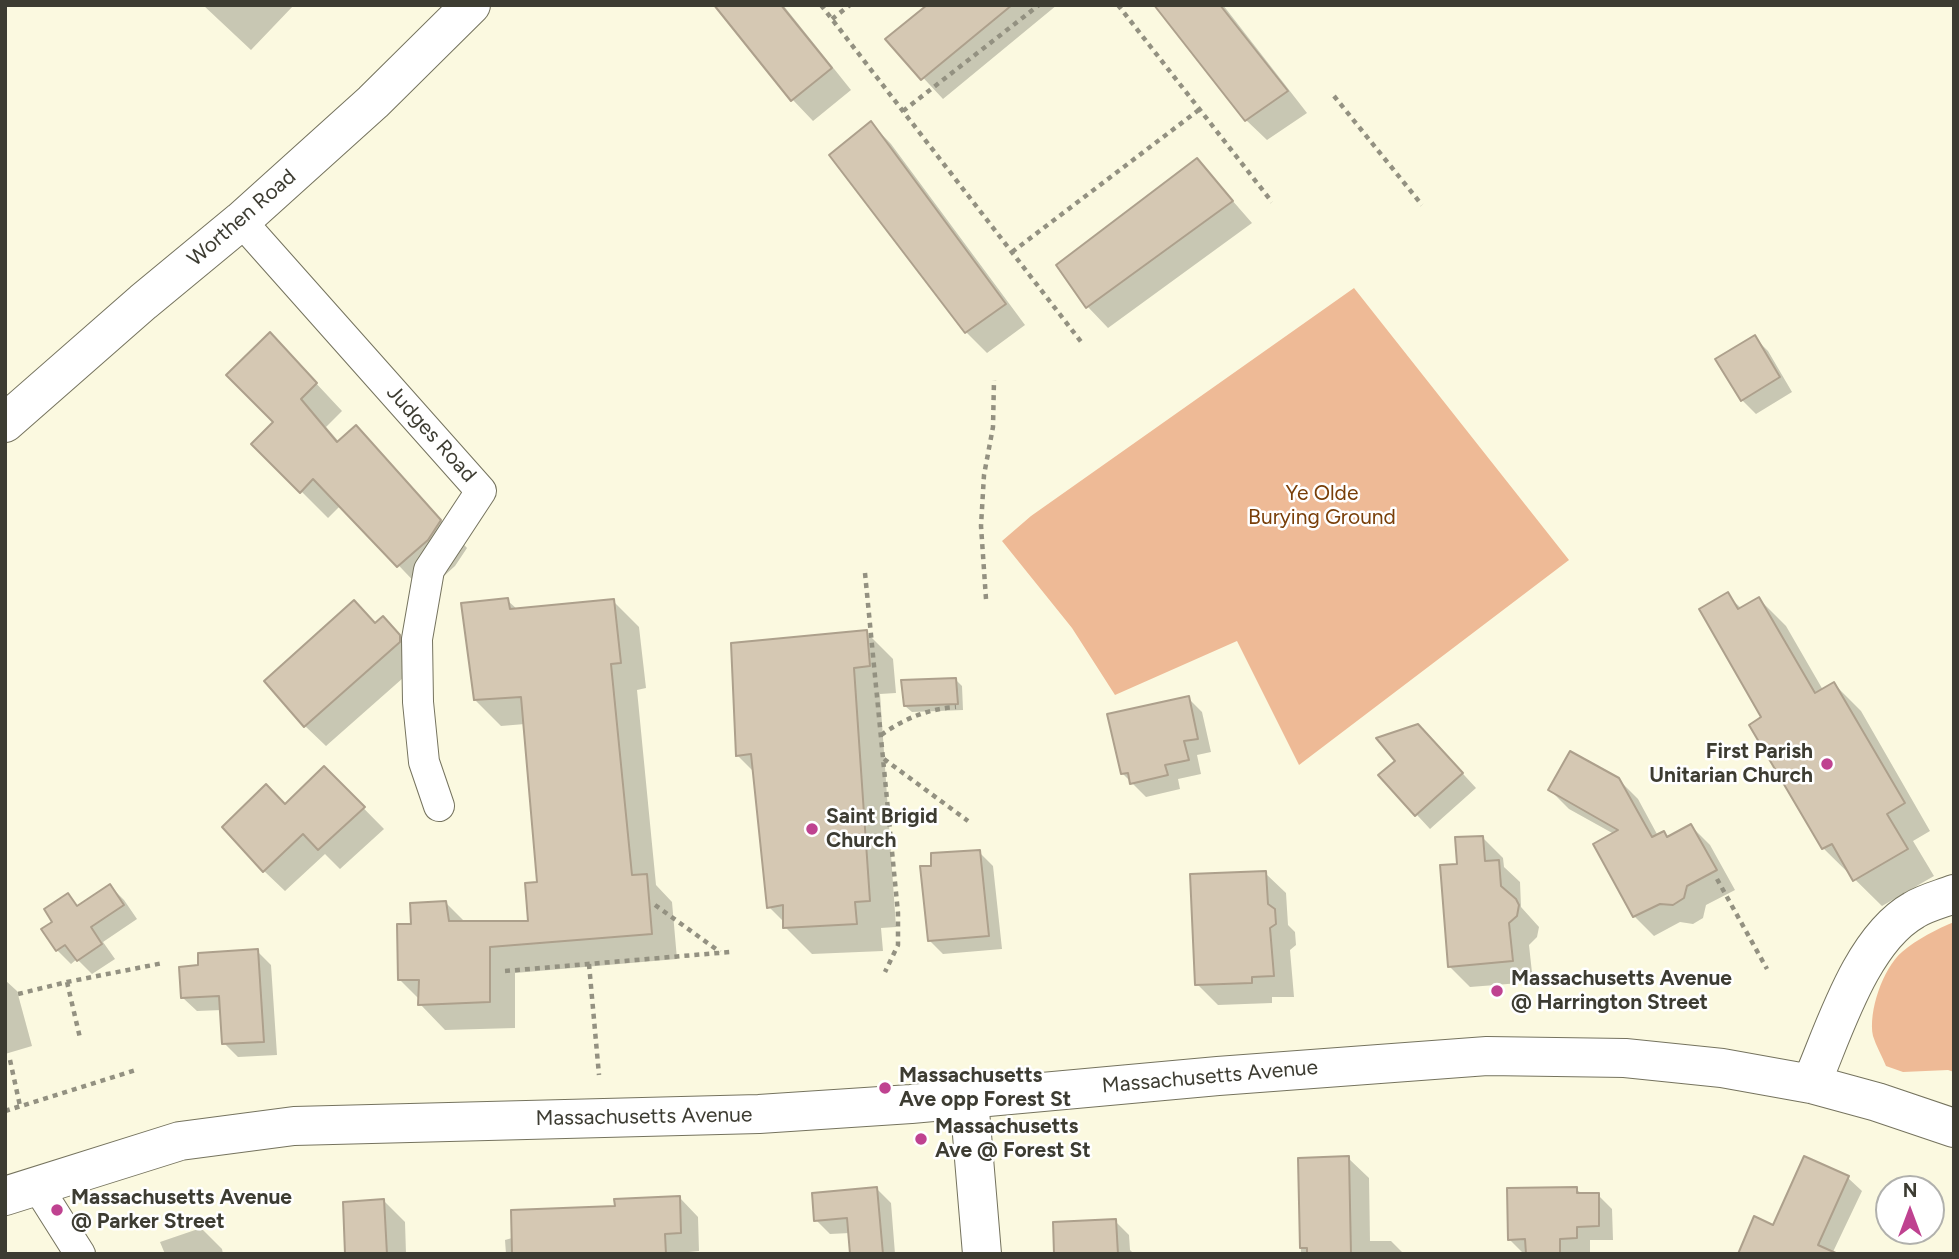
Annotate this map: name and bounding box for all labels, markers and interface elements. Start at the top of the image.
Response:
street label: Worthen Road [183,164,301,272]
street label: Judges Road [381,380,481,488]
park label: Ye Olde Burying Ground [1248,481,1396,531]
place label: First Parish Unitarian Church [1649,739,1813,789]
marker: First Parish Unitarian Church [1819,756,1835,772]
place label: Saint Brigid Church [826,804,938,854]
marker: Saint Brigid Church [804,821,820,837]
place label: Massachusetts Avenue @ Harrington Street [1511,966,1732,1016]
marker: Massachusetts Avenue @ Harrington Street [1489,983,1505,999]
street label: Massachusetts Avenue [1101,1055,1319,1099]
place label: Massachusetts Ave opp Forest St [899,1063,1071,1113]
marker: Massachusetts Ave opp Forest St [877,1080,893,1096]
street label: Massachusetts Avenue [535,1103,753,1131]
place label: Massachusetts Ave @ Forest St [935,1114,1091,1164]
marker: Massachusetts Ave @ Forest St [913,1131,929,1147]
north arrow [1875,1175,1945,1245]
text: N [1903,1179,1917,1202]
place label: Massachusetts Avenue @ Parker Street [71,1185,292,1235]
marker: Massachusetts Avenue @ Parker Street [49,1202,65,1218]

